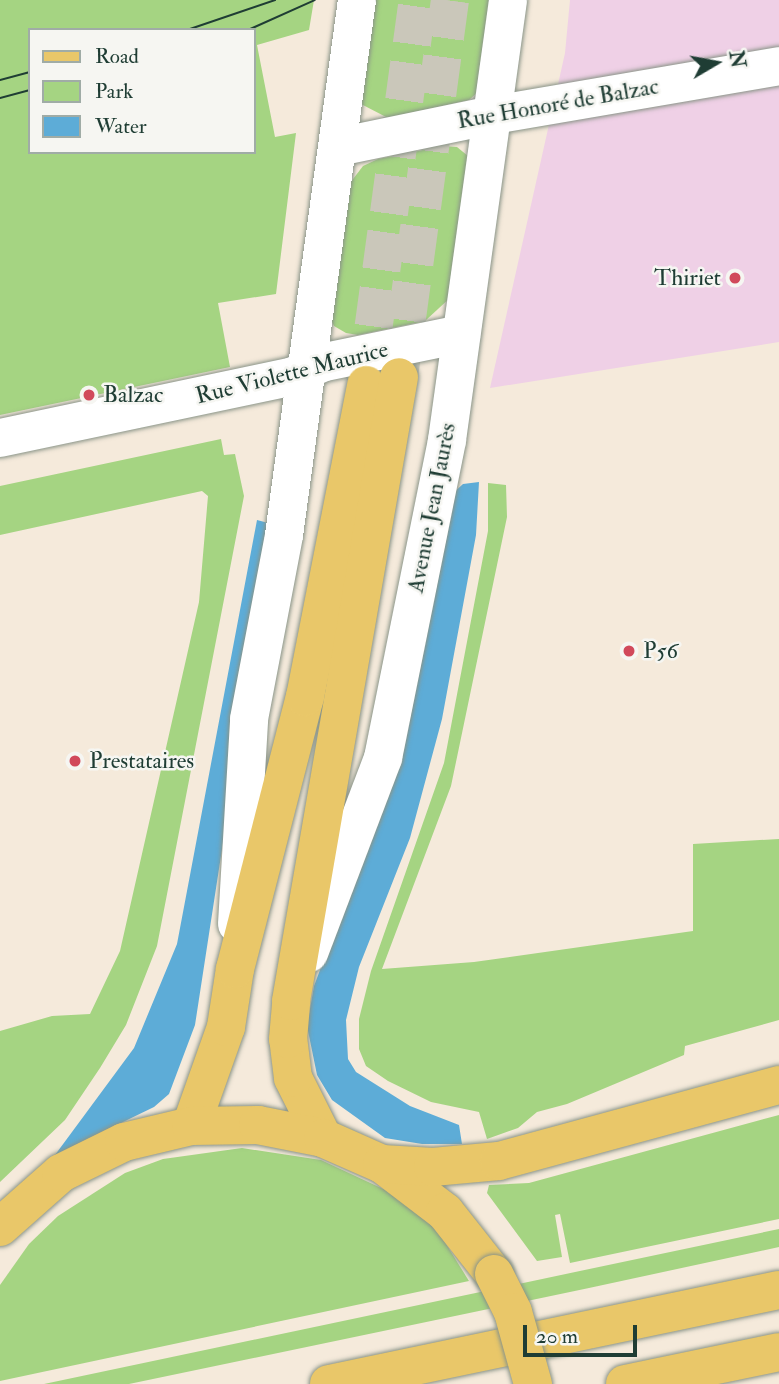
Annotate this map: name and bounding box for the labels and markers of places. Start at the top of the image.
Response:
place label: Thiriet [654,264,721,292]
marker: Thiriet [727,270,743,286]
place label: Balzac [103,381,163,409]
marker: Balzac [81,387,97,403]
place label: P56 [643,637,678,665]
marker: P56 [621,643,637,659]
place label: Prestataires [89,747,194,775]
marker: Prestataires [67,753,83,769]

